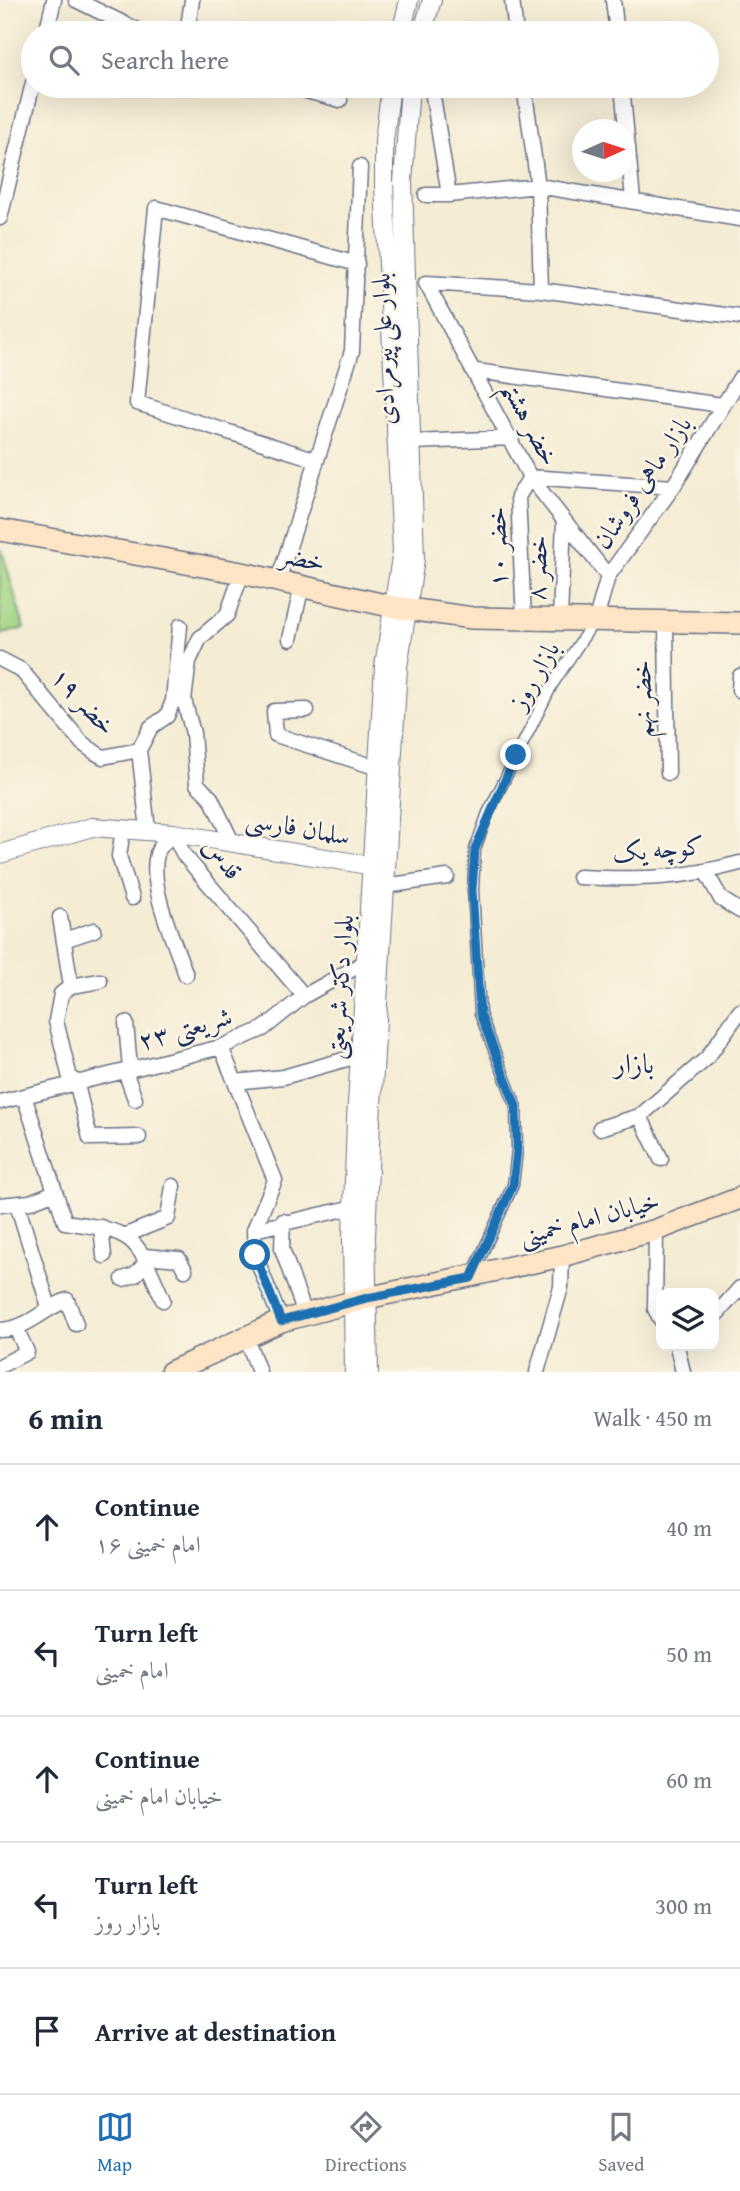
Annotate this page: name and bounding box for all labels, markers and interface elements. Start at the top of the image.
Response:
search box [21,21,719,98]
text: Search here [101,40,229,79]
icon: search [45,41,83,79]
north arrow [572,119,635,182]
street label: بلوار علی پیرمرادی [360,272,405,426]
street label: خضر هشتم [487,373,570,476]
street label: بازار ماهی فروشان [582,407,701,557]
street label: خضر ۱۰ [476,506,517,588]
street label: خضر [274,533,329,581]
street label: خضر ۸ [516,535,557,601]
street label: بازار روز [497,633,569,719]
street label: خضر ۱۹ [43,658,126,744]
street label: خضر نهم [621,660,668,738]
route end [500,739,531,770]
street label: سلمان فارسی [243,798,353,855]
street label: کوچه یک [611,825,705,872]
street label: قدس [194,828,253,888]
street label: بلوار دکتر شریعتی [314,913,363,1061]
street label: شریعتی ۲۳ [133,996,236,1059]
district label: بازار [611,1042,654,1083]
street label: خیابان امام خمینی [514,1180,665,1259]
route start [239,1239,270,1270]
map controls [656,1288,719,1351]
button: layers [656,1288,719,1351]
text: 6 min [28,1396,103,1440]
text: Walk · 450 m [593,1401,712,1434]
text: Continue [95,1487,200,1526]
icon: ahead [28,1508,66,1546]
text: 40 m [666,1511,712,1544]
text: امام خمینی ۱۶ [95,1527,201,1560]
text: Turn left [95,1613,198,1652]
icon: left [28,1634,66,1672]
text: 50 m [666,1637,712,1670]
text: امام خمینی [95,1653,169,1686]
text: Continue [95,1739,200,1778]
icon: ahead [28,1760,66,1798]
text: 60 m [666,1763,712,1796]
text: خیابان امام خمینی [95,1779,223,1812]
text: Turn left [95,1865,198,1904]
icon: left [28,1886,66,1924]
text: 300 m [655,1889,712,1922]
text: بازار روز [95,1905,161,1938]
icon: arrive [28,2012,66,2050]
text: Arrive at destination [95,2012,336,2051]
tab: Map [96,2108,134,2178]
tab: Directions [325,2108,407,2178]
tab: Saved [598,2108,644,2178]

